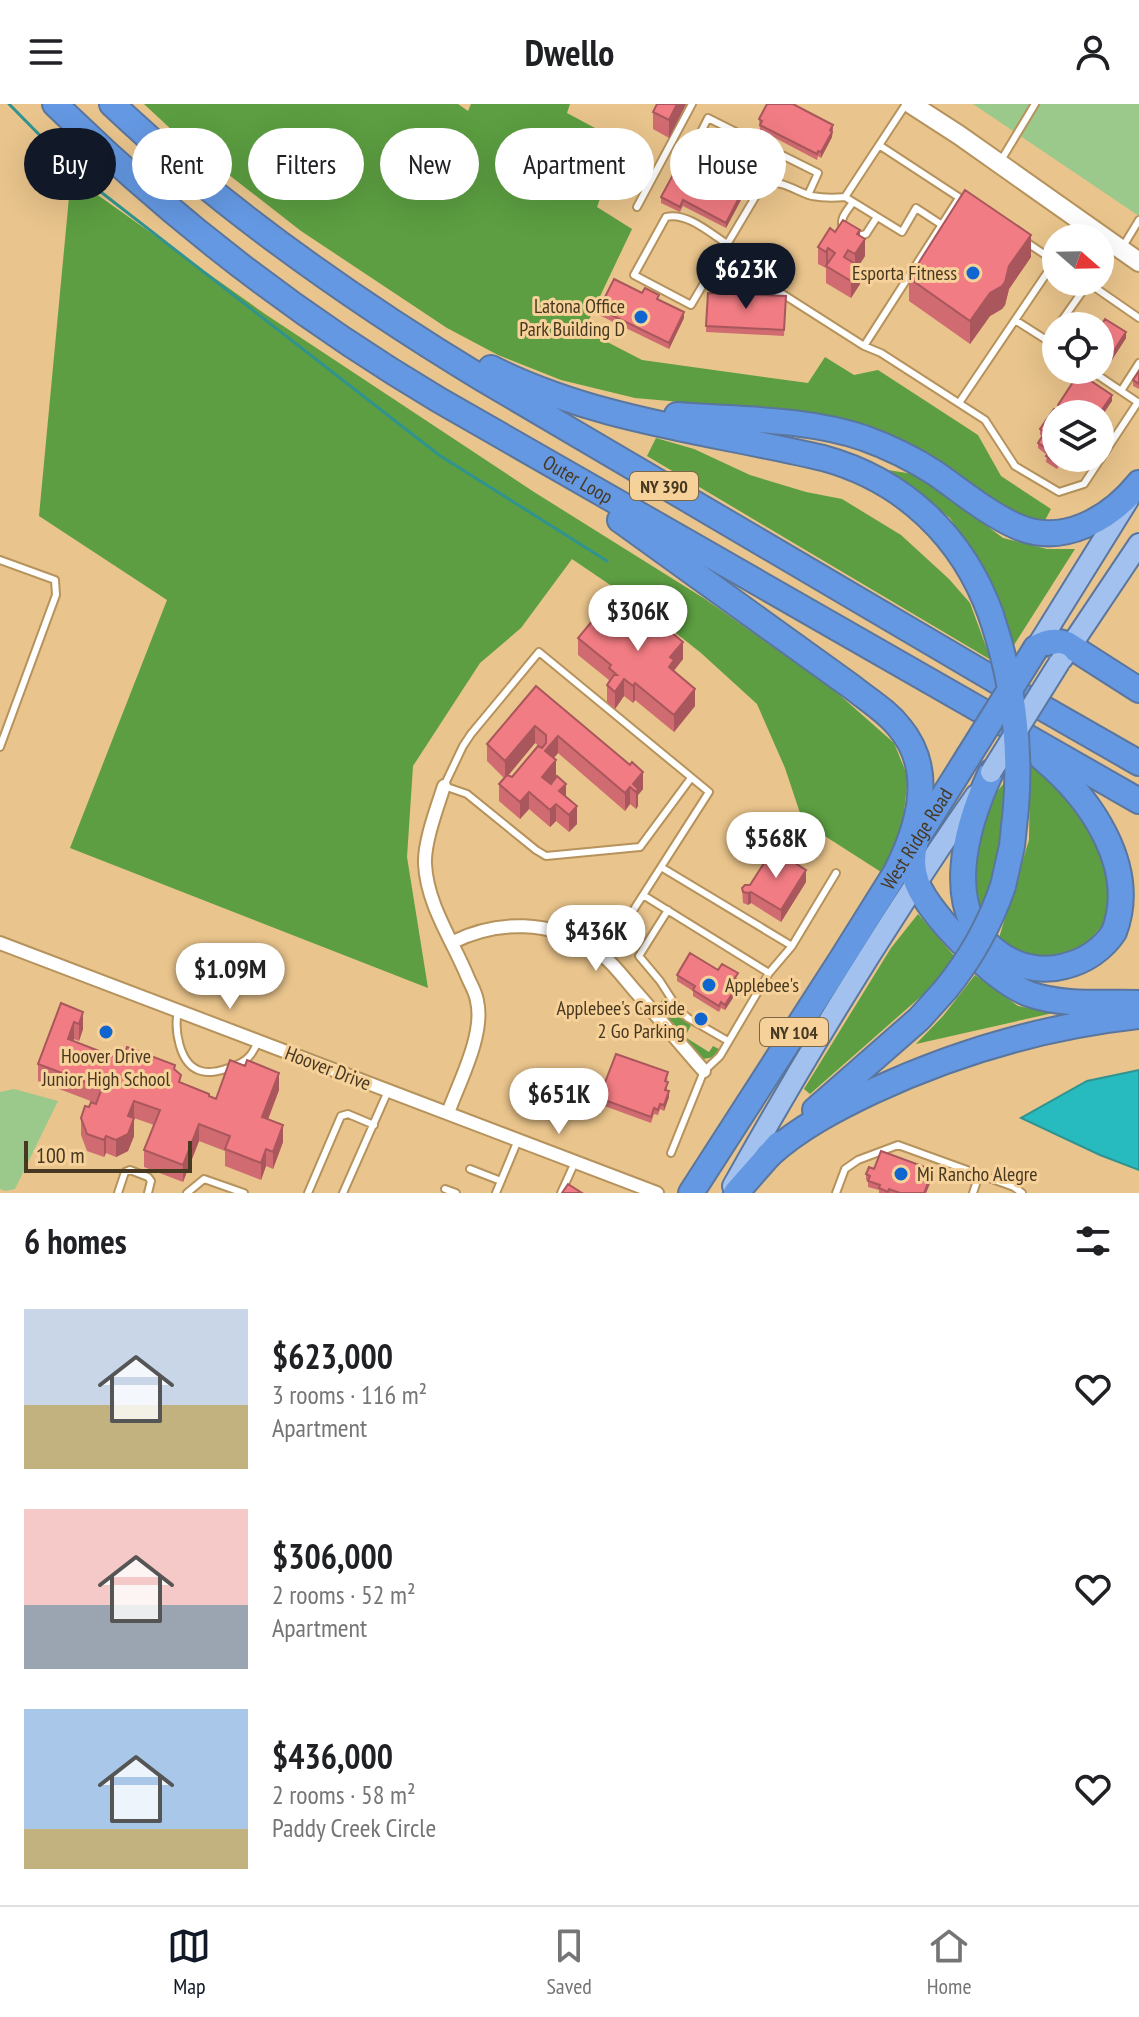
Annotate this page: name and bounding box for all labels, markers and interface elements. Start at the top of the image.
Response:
text: Dwello [525,29,614,76]
icon: menu [24,30,68,74]
icon: person [1071,30,1115,74]
chip: Buy [24,128,116,200]
chip: Rent [132,128,232,200]
chip: Filters [248,128,364,200]
chip: New [380,128,479,200]
chip: Apartment [495,128,654,200]
chip: House [670,128,786,200]
north arrow [1042,224,1114,296]
map controls [1042,224,1114,472]
pin: $623K [690,243,802,311]
text: $623K [714,252,778,285]
place label: Esporta Fitness [852,260,957,286]
marker: Esporta Fitness [964,264,982,282]
place label: Latona Office Park Building D [519,293,625,342]
marker: Latona Office Park Building D [632,308,650,326]
button: locate [1042,312,1114,384]
button: layers [1042,400,1114,472]
street label: Outer Loop [538,449,617,510]
road number: NY 390 [630,472,698,500]
pin: $306K [582,585,694,653]
text: $306K [606,594,670,627]
street label: West Ridge Road [875,783,958,895]
pin: $568K [720,812,832,880]
text: $568K [744,821,808,854]
pin: $436K [540,905,652,973]
text: $436K [564,914,628,947]
pin: $1.09M [165,943,295,1011]
text: $1.09M [194,952,266,985]
place label: Applebee's [725,972,799,998]
marker: Applebee's [700,976,718,994]
place label: Applebee's Carside 2 Go Parking [556,995,685,1044]
marker: Applebee's Carside 2 Go Parking [692,1010,710,1028]
road number: NY 104 [760,1018,828,1046]
marker: Hoover Drive Junior High School [97,1023,115,1041]
street label: Hoover Drive [281,1040,375,1096]
place label: Hoover Drive Junior High School [41,1043,170,1092]
pin: $651K [503,1068,615,1136]
text: $651K [527,1077,591,1110]
scale bar [24,1137,192,1173]
text: 100 m [36,1141,85,1169]
place label: Mi Rancho Alegre [917,1161,1038,1187]
marker: Mi Rancho Alegre [892,1165,910,1183]
text: 6 homes [24,1219,127,1263]
icon: filters [1071,1219,1115,1263]
text: $623,000 [272,1334,393,1378]
icon: home [88,1341,184,1437]
icon: heart [1071,1367,1115,1411]
text: 3 rooms · 116 m² [272,1378,427,1411]
text: Apartment [272,1411,367,1444]
text: $306,000 [272,1534,393,1578]
icon: home [88,1541,184,1637]
icon: heart [1071,1567,1115,1611]
text: 2 rooms · 52 m² [272,1578,416,1611]
text: Apartment [272,1611,367,1644]
text: $436,000 [272,1734,393,1778]
icon: home [88,1741,184,1837]
icon: heart [1071,1767,1115,1811]
text: 2 rooms · 58 m² [272,1778,416,1811]
text: Paddy Creek Circle [272,1811,436,1844]
tab: Map [167,1924,211,2000]
tab: Saved [546,1924,592,2000]
tab: Home [927,1924,972,2000]

